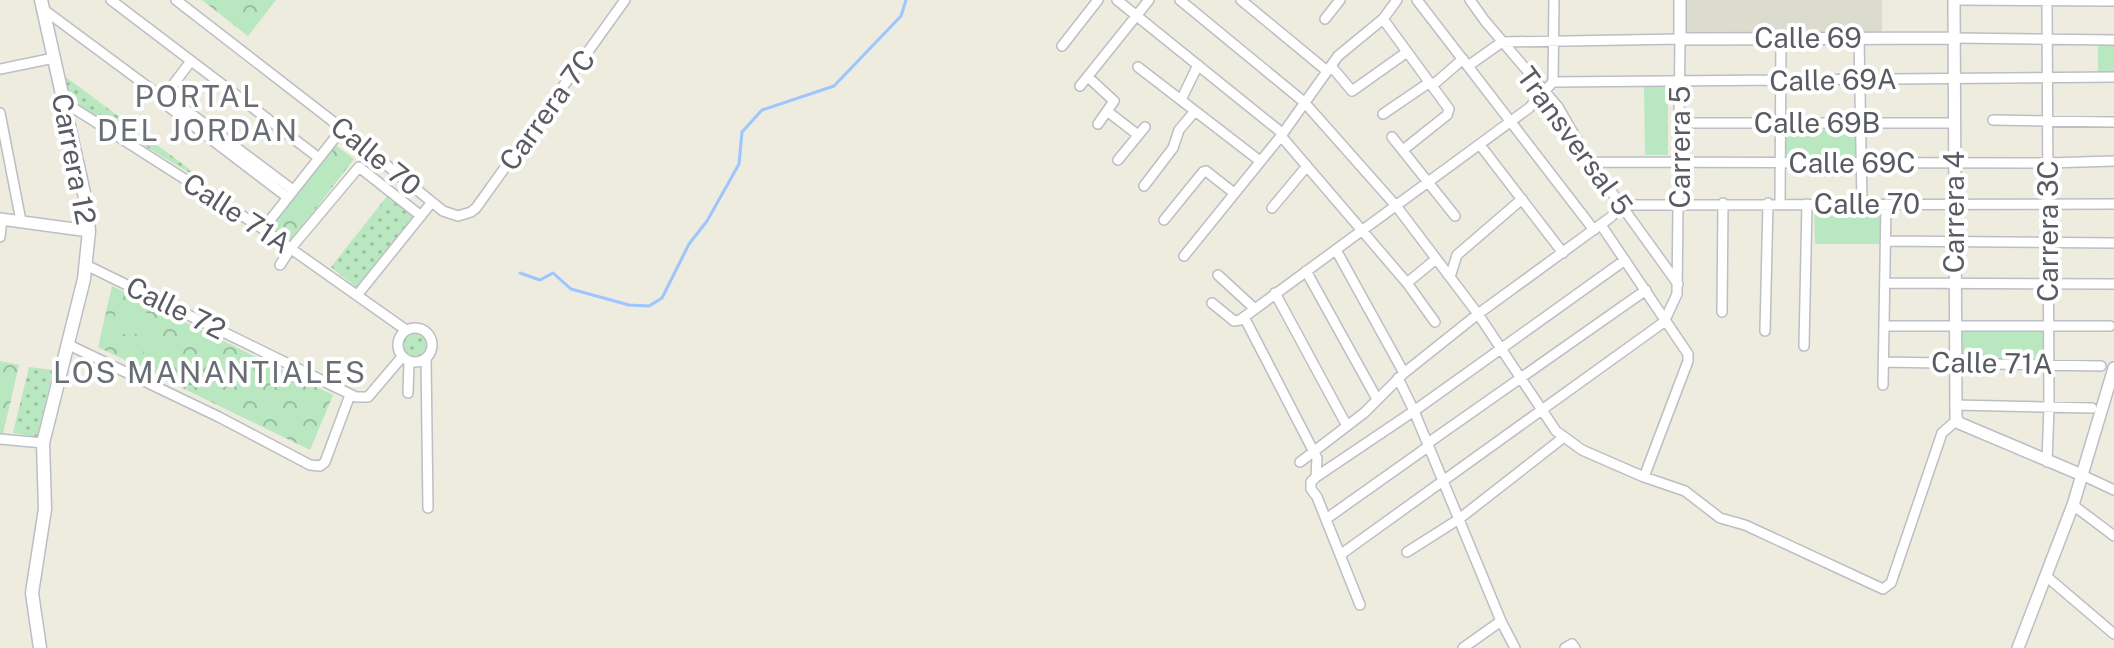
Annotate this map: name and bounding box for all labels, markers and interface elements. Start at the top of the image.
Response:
street label: Calle 69 [1754,21,1862,54]
street label: Carrera 7C [492,43,601,176]
street label: Transversal 5 [1511,60,1640,221]
street label: Calle 69A [1769,62,1897,97]
district label: PORTAL DEL JORDAN [97,78,299,148]
street label: Carrera 5 [1663,86,1696,208]
street label: Carrera 12 [46,91,103,227]
street label: Calle 69B [1754,106,1880,139]
street label: Calle 70 [325,109,428,202]
street label: Calle 69C [1789,146,1915,179]
street label: Carrera 4 [1937,151,1970,273]
street label: Carrera 3C [2031,160,2064,302]
street label: Calle 71A [177,166,297,260]
street label: Calle 70 [1814,187,1920,220]
street label: Calle 72 [121,269,231,346]
street label: Calle 71A [1931,345,2053,380]
district label: LOS MANANTIALES [53,354,367,390]

